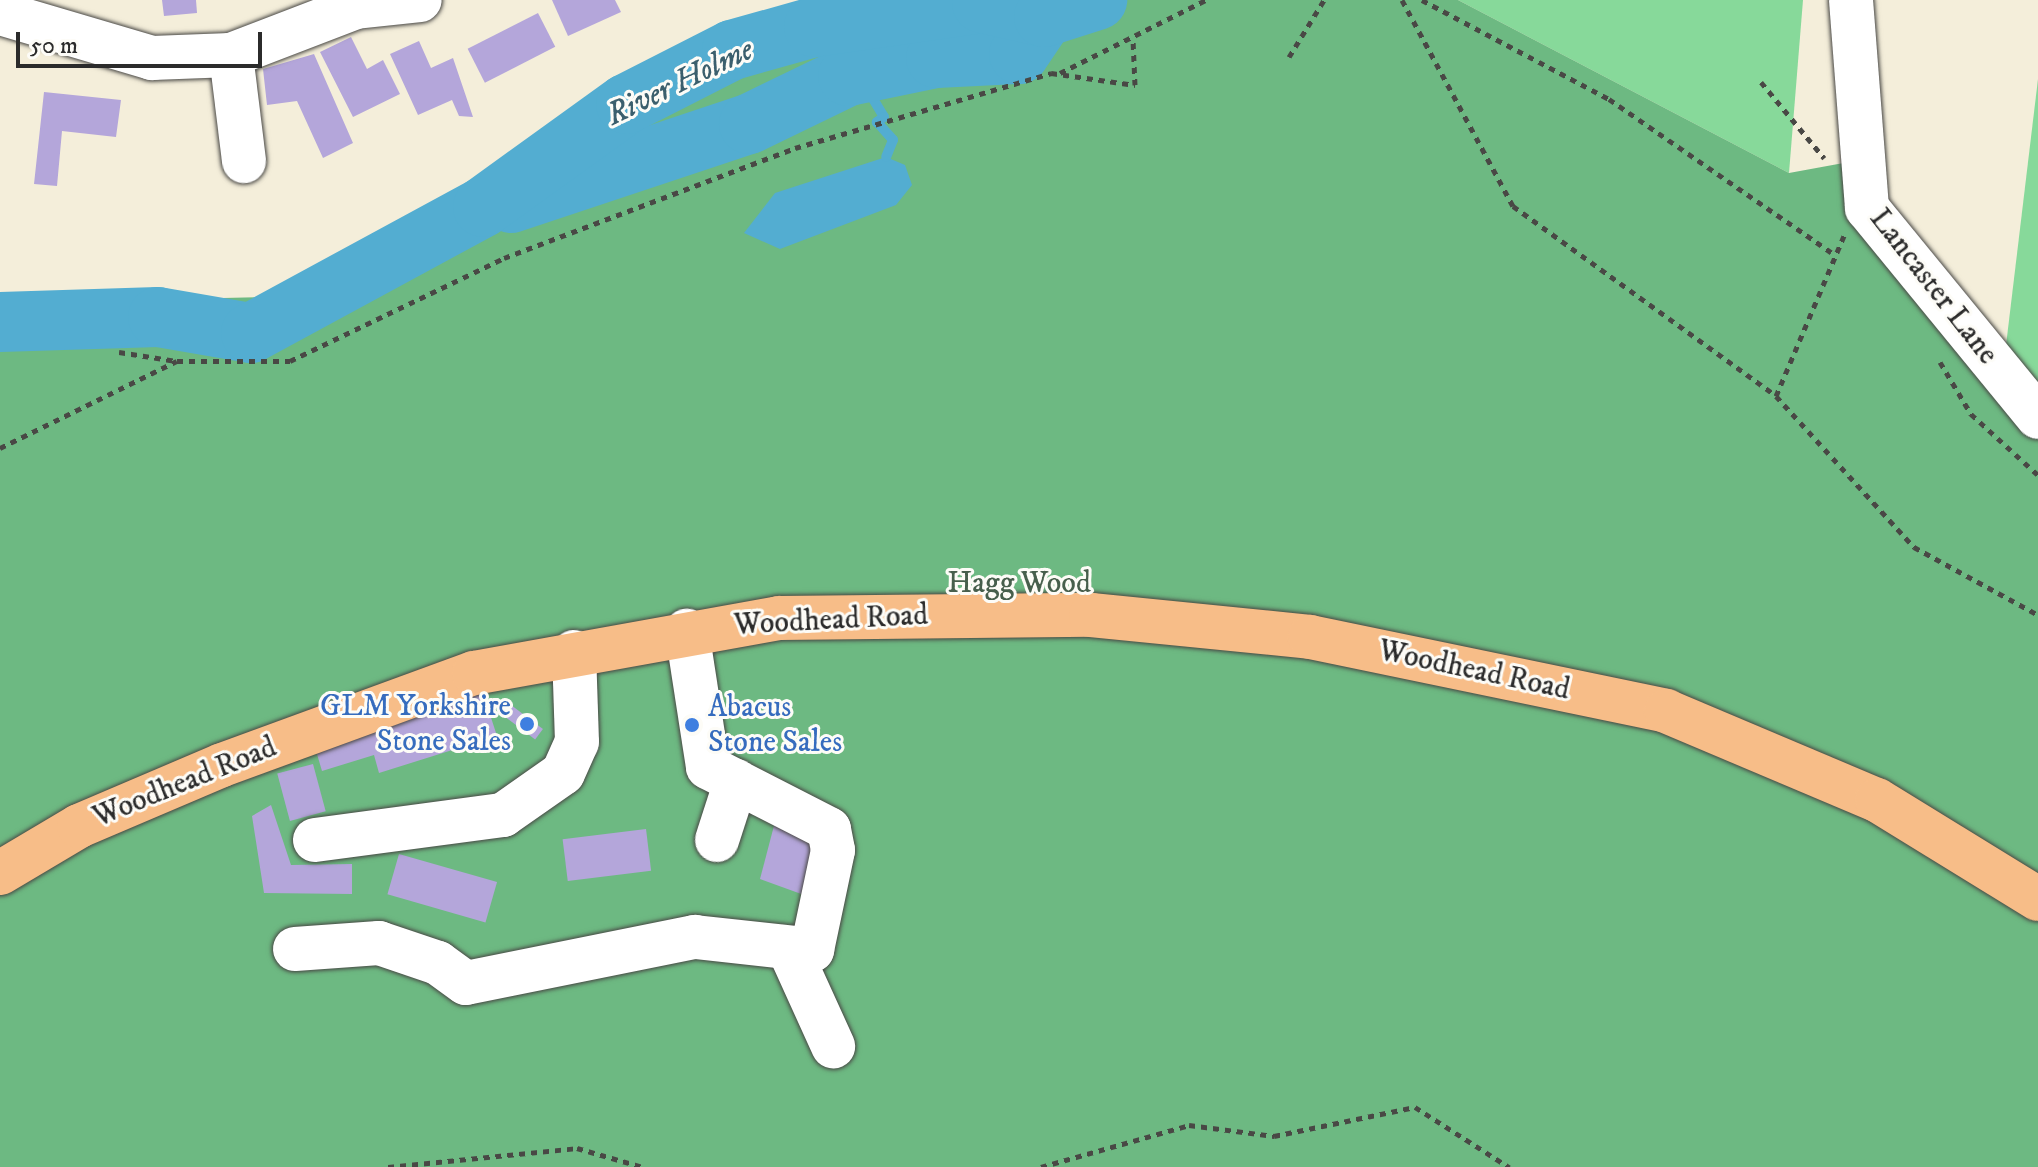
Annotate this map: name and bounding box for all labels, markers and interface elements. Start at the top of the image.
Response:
scale bar [20,16,266,66]
text: 50 m [30,31,78,61]
water label: River Holme [600,31,760,135]
street label: Lancaster Lane [1861,202,2005,372]
park label: Hagg Wood [947,566,1091,602]
street label: Woodhead Road [733,598,929,644]
street label: Woodhead Road [1375,633,1573,709]
place label: GLM Yorkshire Stone Sales [320,689,511,760]
place label: Abacus Stone Sales [708,690,842,760]
marker: GLM Yorkshire Stone Sales [518,715,536,733]
marker: Abacus Stone Sales [683,716,701,734]
street label: Woodhead Road [88,730,282,836]

